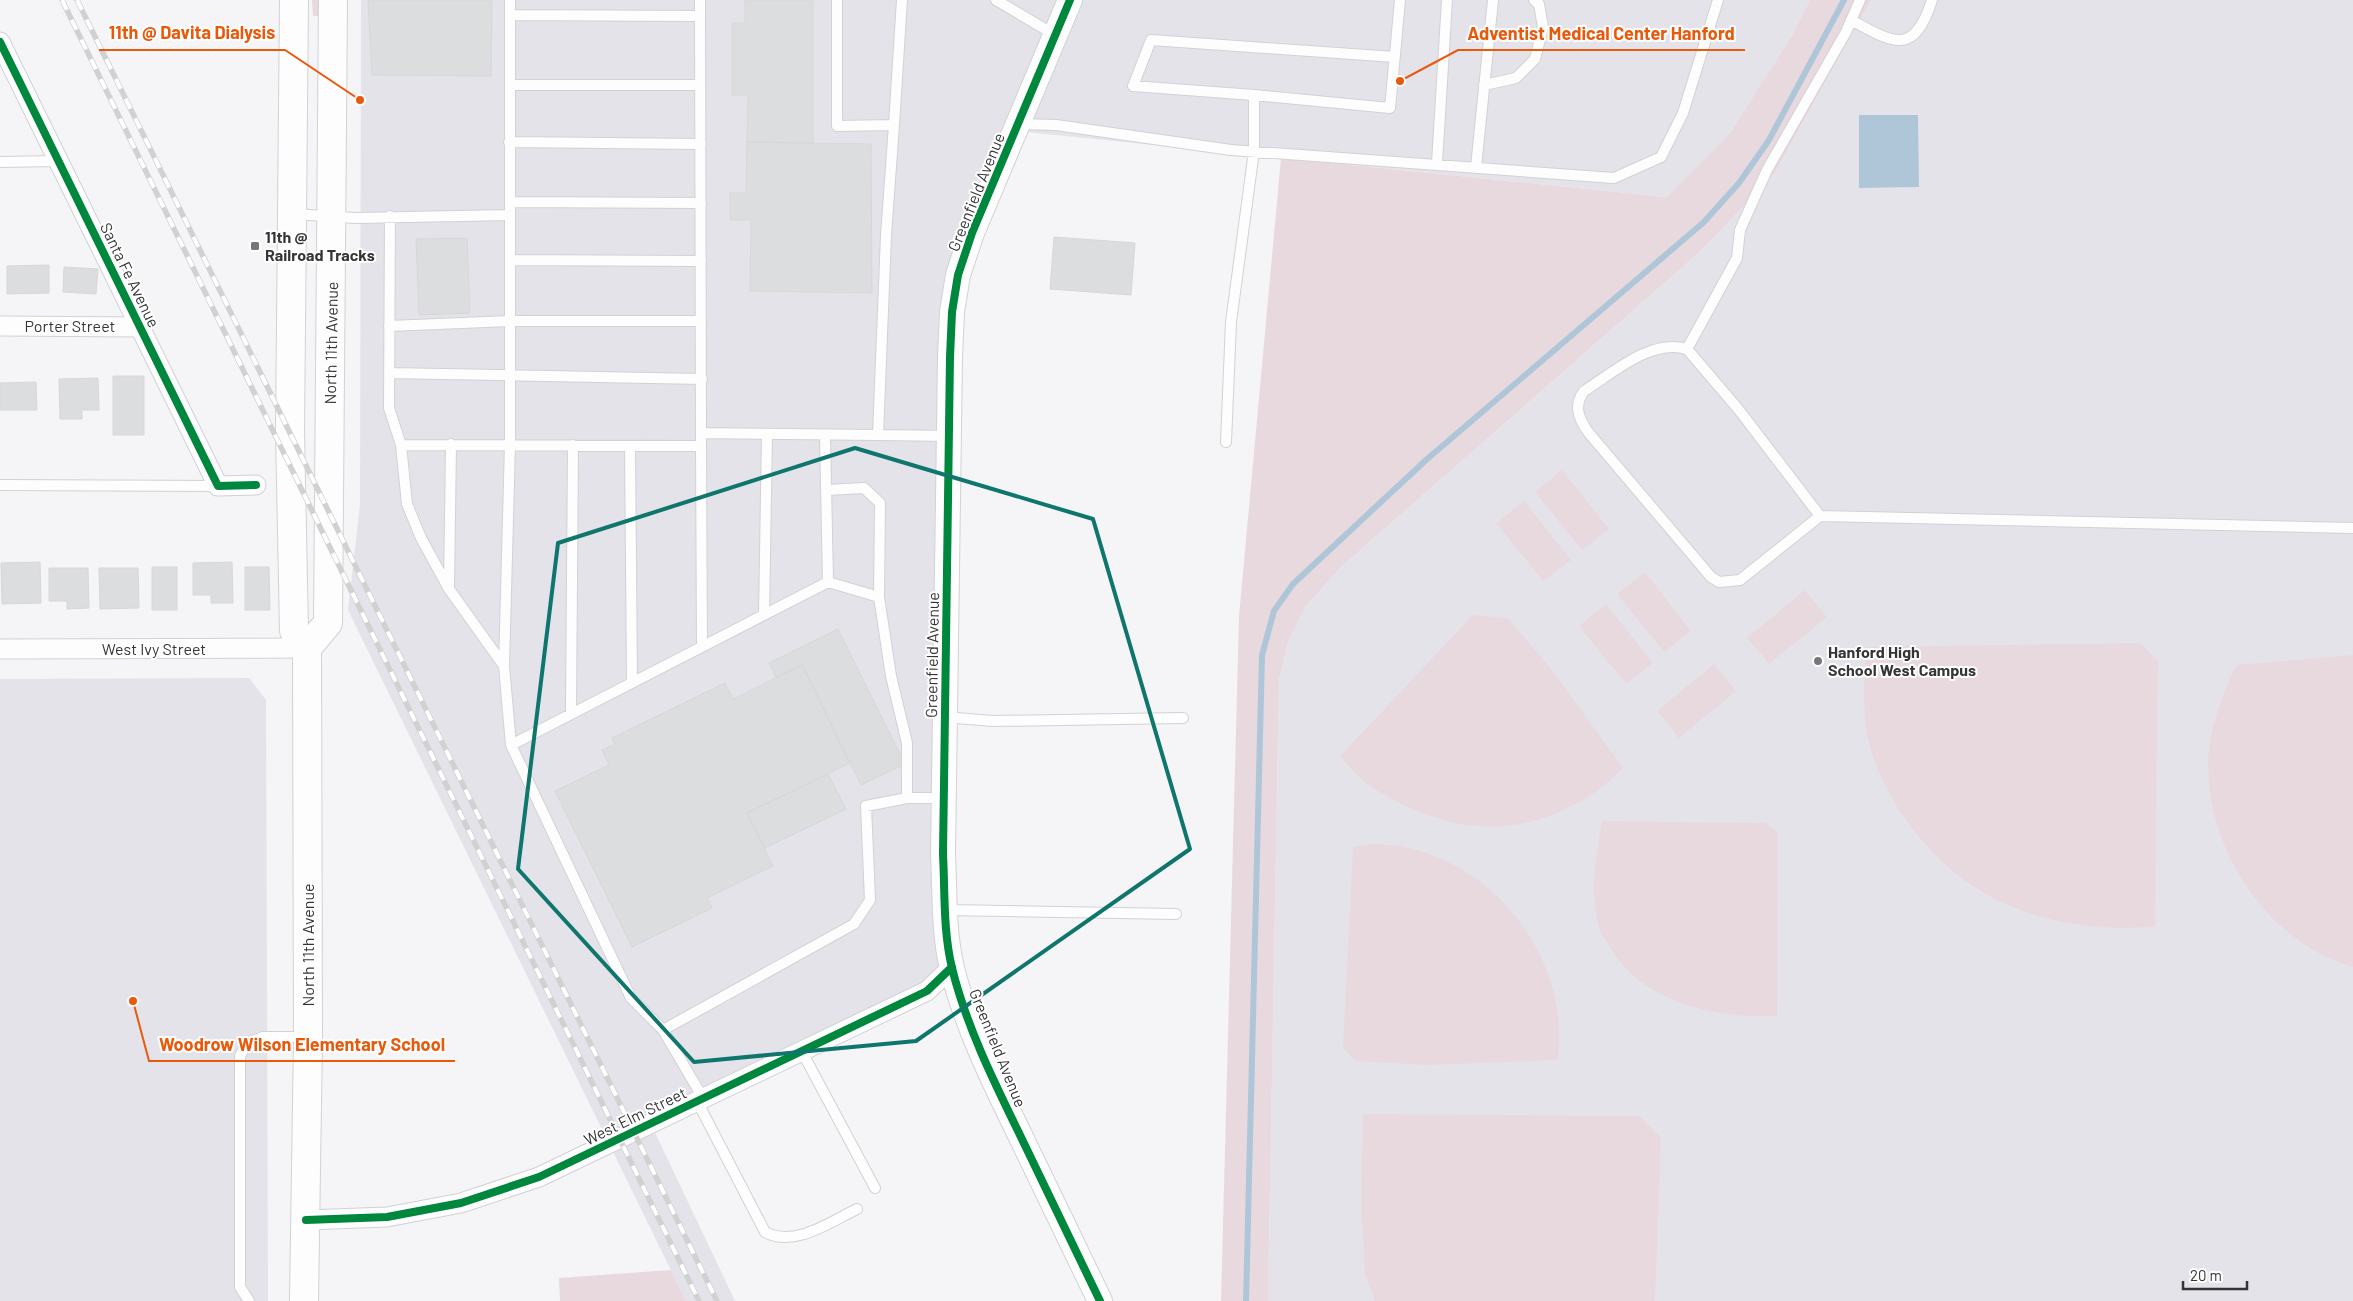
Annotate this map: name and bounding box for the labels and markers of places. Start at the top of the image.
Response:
callout: 11th @ Davita Dialysis [99,17,285,50]
callout: Adventist Medical Center Hanford [1458,17,1745,50]
place label: 11th @ Railroad Tracks [265,227,375,264]
marker: 11th @ Railroad Tracks [249,240,261,252]
place label: Hanford High School West Campus [1828,642,1976,679]
marker: Hanford High School West Campus [1812,655,1824,667]
callout: Woodrow Wilson Elementary School [149,1028,455,1061]

